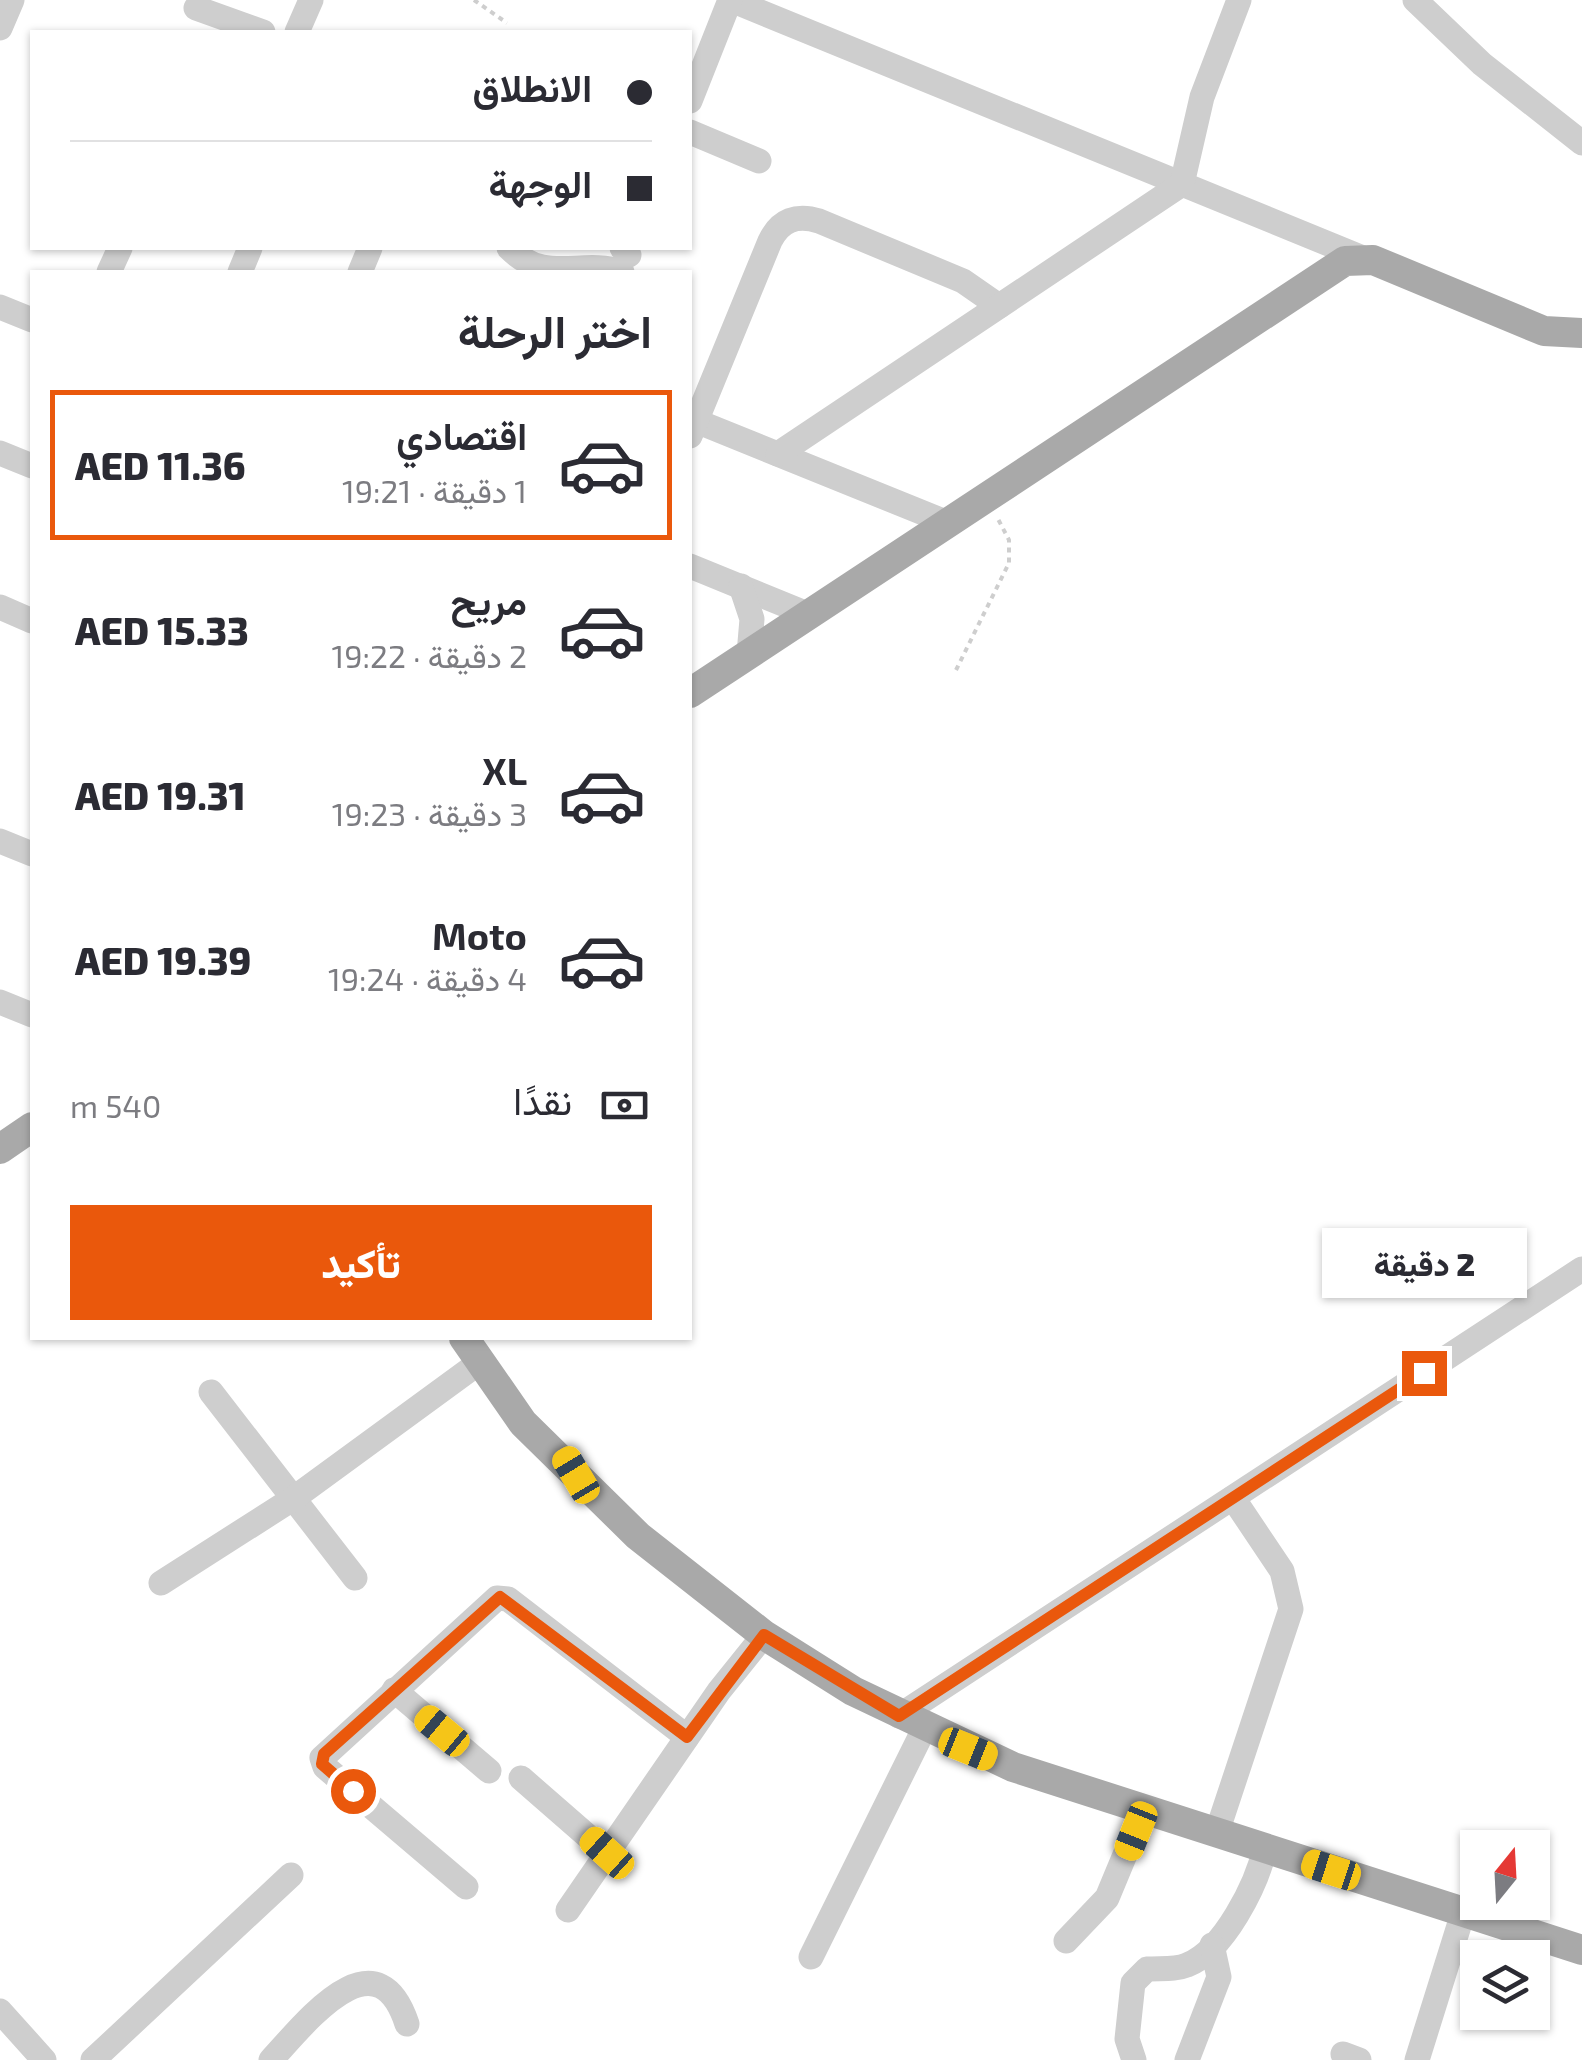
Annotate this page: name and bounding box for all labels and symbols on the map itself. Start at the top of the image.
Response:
callout: 2 دقيقة [1322,1228,1526,1298]
route end [1402,1351,1447,1396]
car [548,1442,604,1508]
car [409,1700,475,1762]
car [935,1724,1001,1774]
route start [331,1769,376,1814]
car [1111,1798,1161,1864]
car [575,1822,639,1884]
north arrow [1460,1830,1550,1920]
car [1298,1846,1364,1894]

